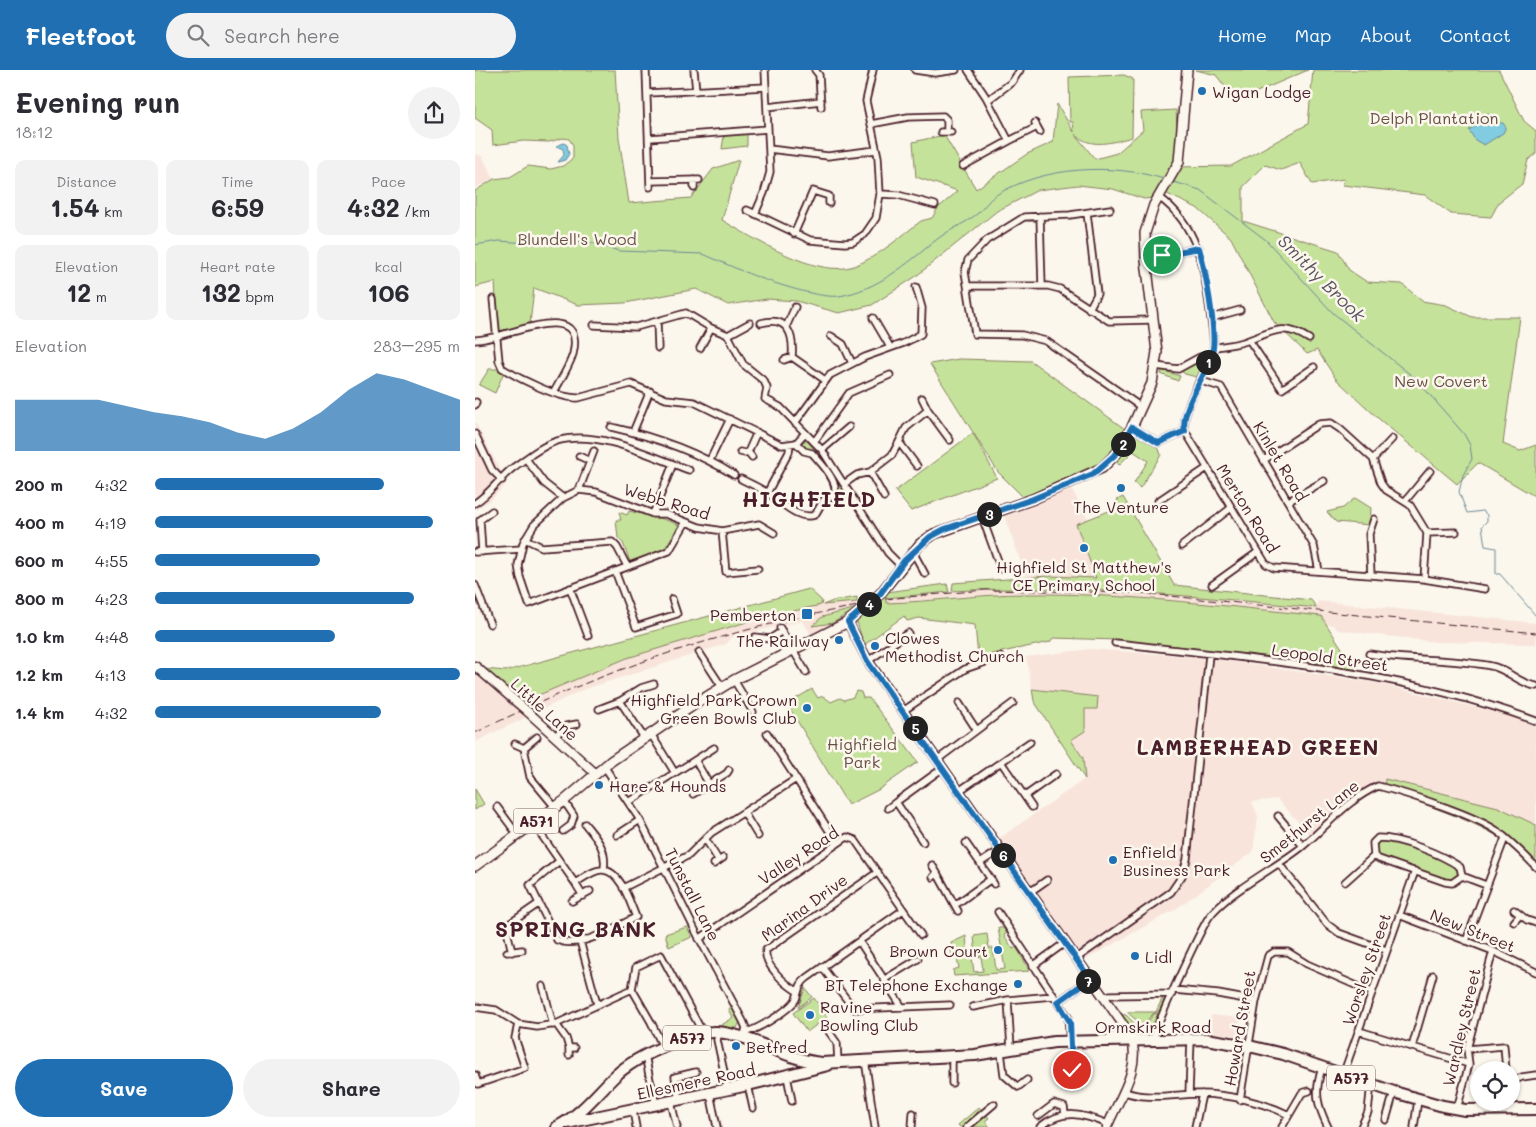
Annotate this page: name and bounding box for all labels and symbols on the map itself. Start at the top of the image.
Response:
place label: Wigan Lodge [1212,81,1311,102]
marker: Wigan Lodge [1196,85,1208,97]
park label: Delph Plantation [1370,107,1498,128]
park label: Blundell's Wood [517,228,637,249]
water label: Smithy Brook [1273,229,1371,327]
pin [1141,234,1183,276]
pin: 1 [1195,350,1221,374]
park label: New Covert [1394,370,1488,391]
street label: Kinlet Road [1249,417,1313,505]
pin: 2 [1111,432,1135,456]
street label: Merton Road [1212,460,1284,556]
street label: Webb Road [621,478,713,524]
marker: The Venture [1115,482,1127,494]
district label: HIGHFIELD [742,485,876,512]
place label: The Venture [1073,496,1169,517]
pin: 3 [977,502,1001,526]
marker: Highfield St Matthew's CE Primary School [1078,542,1090,554]
place label: Highfield St Matthew's CE Primary School [996,556,1172,595]
pin: 4 [857,592,881,616]
place label: Pemberton [710,604,796,625]
marker: Pemberton [800,607,814,621]
place label: Clowes Methodist Church [885,627,1024,666]
place label: The Railway [736,630,829,651]
marker: The Railway [833,634,845,646]
street label: Leopold Street [1270,638,1390,676]
marker: Clowes Methodist Church [869,640,881,652]
street label: Little Lane [507,673,583,745]
place label: Highfield Park Crown Green Bowls Club [630,689,797,728]
marker: Highfield Park Crown Green Bowls Club [801,702,813,714]
pin: 5 [903,716,927,740]
park label: Highfield Park [827,733,897,772]
district label: LAMBERHEAD GREEN [1136,733,1380,760]
place label: Hare & Hounds [609,775,727,796]
street label: Smethurst Lane [1255,775,1363,867]
marker: Hare & Hounds [593,779,605,791]
road number: A571 [513,808,559,834]
street label: Valley Road [754,821,842,889]
place label: Enfield Business Park [1123,841,1230,880]
pin: 6 [991,842,1015,868]
street label: Tunstall Lane [661,844,725,944]
marker: Enfield Business Park [1107,854,1119,866]
street label: Marina Drive [757,869,851,945]
street label: New Street [1427,903,1519,957]
street label: Worsley Street [1337,910,1395,1028]
district label: SPRING BANK [495,915,657,942]
place label: Brown Court [889,940,988,961]
marker: Brown Court [992,944,1004,956]
place label: Lidl [1145,946,1172,967]
marker: Lidl [1129,950,1141,962]
street label: Wardley Street [1437,966,1485,1088]
pin: 7 [1075,968,1101,994]
street label: Howard Street [1218,968,1260,1088]
place label: BT Telephone Exchange [825,974,1008,995]
marker: BT Telephone Exchange [1012,978,1024,990]
place label: Ravine Bowling Club [820,996,918,1035]
marker: Ravine Bowling Club [804,1009,816,1021]
street label: Ormskirk Road [1095,1016,1211,1037]
road number: A577 [663,1026,711,1050]
place label: Betfred [746,1036,807,1057]
marker: Betfred [730,1040,742,1052]
pin [1051,1049,1093,1091]
street label: Ellesmere Road [635,1058,757,1104]
road number: A577 [1327,1066,1375,1090]

